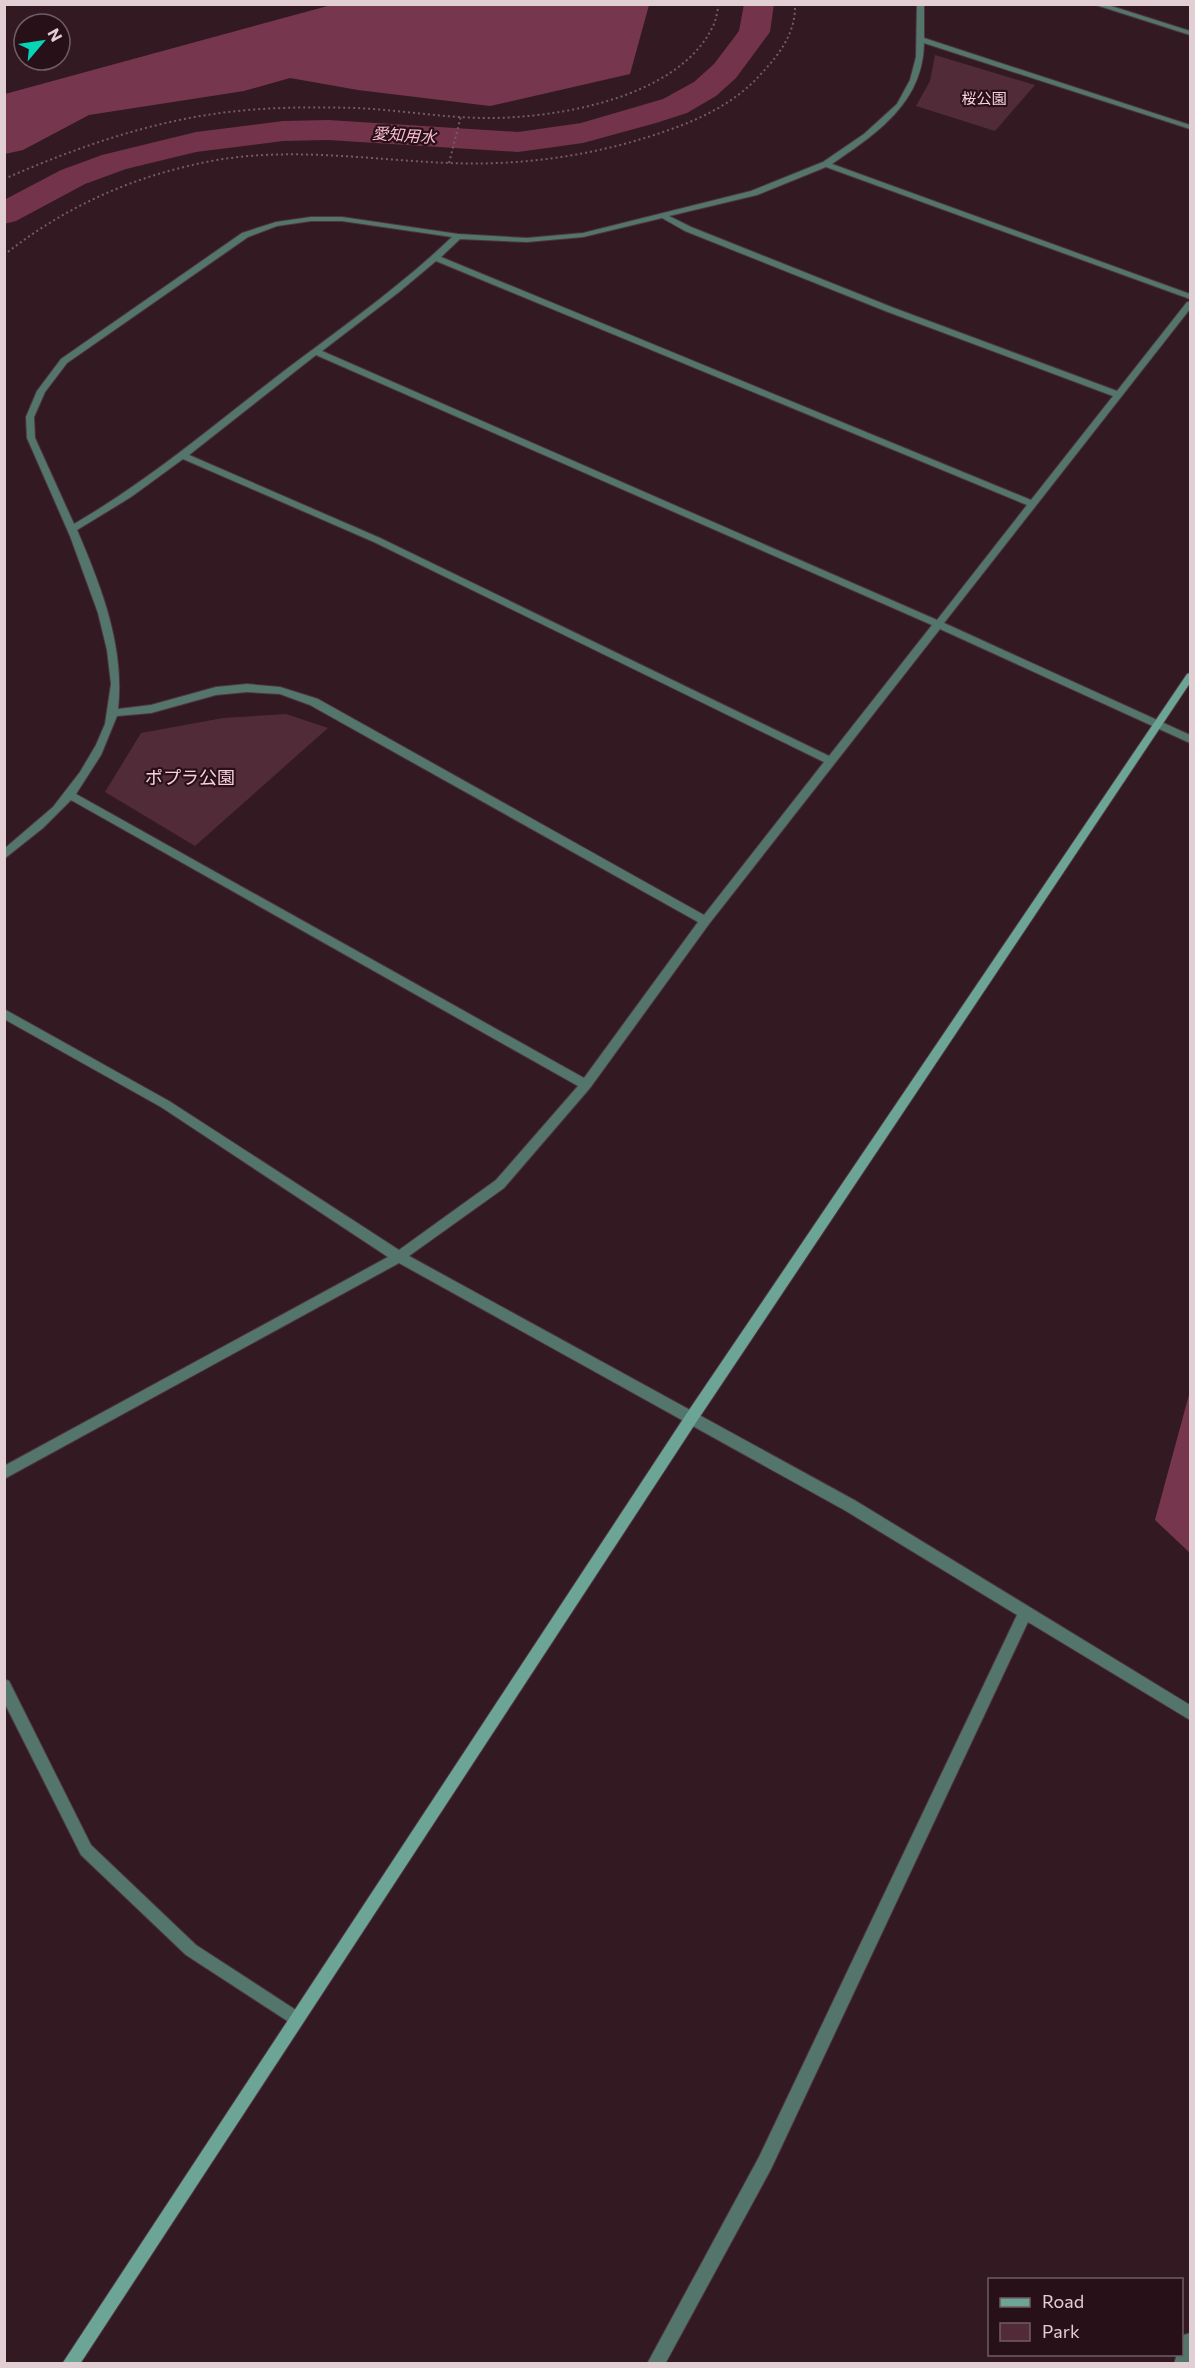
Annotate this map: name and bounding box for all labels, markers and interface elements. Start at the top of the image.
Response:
north arrow [12,12,72,72]
text: N [44,25,67,44]
park label: 桜公園 [961,89,1007,107]
water label: 愛知用水 [371,123,439,146]
park label: ポプラ公園 [145,766,235,788]
legend [988,2278,1183,2356]
text: Road [1042,2290,1084,2312]
text: Park [1042,2320,1080,2342]

